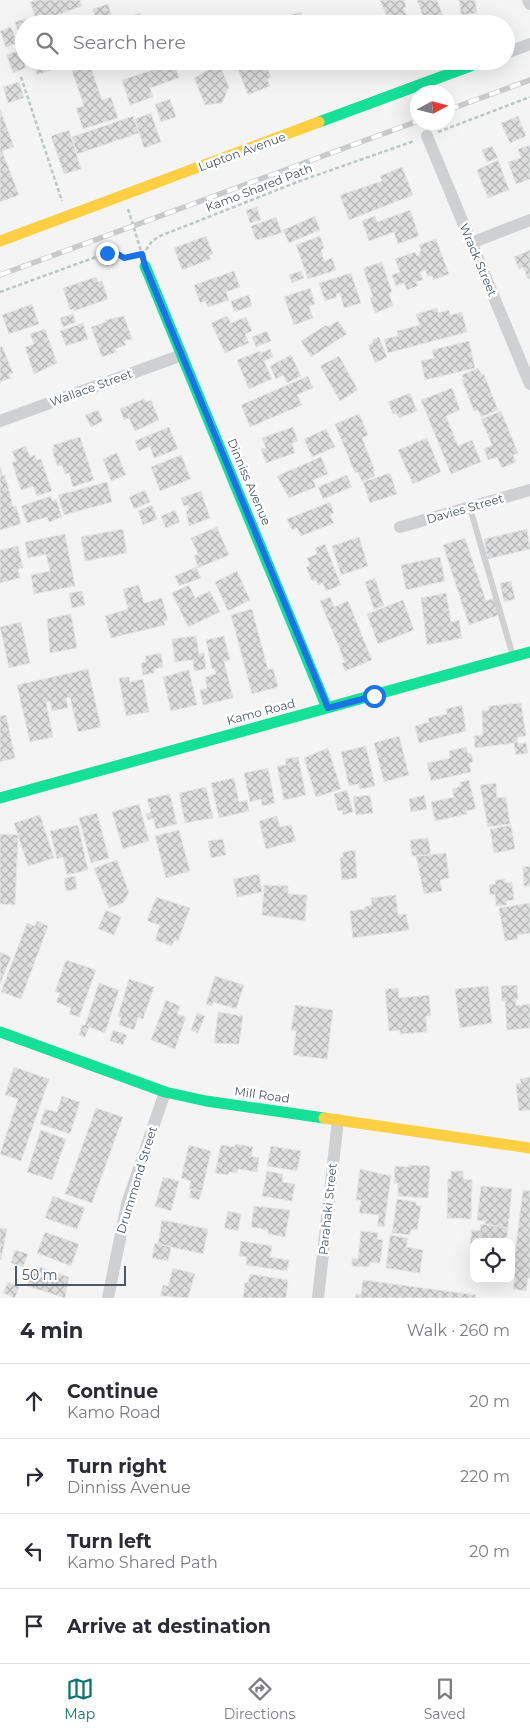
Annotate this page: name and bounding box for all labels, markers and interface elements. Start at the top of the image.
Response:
search box [15,15,515,70]
icon: search [33,29,61,57]
text: Search here [73,31,186,54]
north arrow [410,85,455,130]
street label: Lupton Avenue [196,129,288,174]
street label: Kamo Shared Path [203,160,314,215]
street label: Wrack Street [456,221,501,299]
route end [96,242,119,265]
street label: Wallace Street [48,366,134,409]
street label: Dinniss Avenue [224,436,274,527]
street label: Davies Street [425,490,505,527]
route start [363,685,386,708]
street label: Kamo Road [225,695,297,728]
street label: Mill Road [233,1083,291,1106]
street label: Drummond Street [113,1124,160,1235]
street label: Parahaki Street [315,1162,340,1255]
map controls [470,1238,515,1283]
button: locate [470,1238,515,1283]
scale bar [15,1263,126,1286]
text: 50 m [22,1266,58,1284]
text: 4 min [20,1318,83,1343]
text: Walk · 260 m [407,1321,510,1340]
text: Continue [67,1380,158,1403]
icon: ahead [20,1387,48,1415]
text: 20 m [469,1392,510,1411]
text: Kamo Road [67,1403,161,1422]
text: Turn right [67,1455,167,1478]
icon: right [20,1462,48,1490]
text: 220 m [460,1467,510,1486]
text: Dinniss Avenue [67,1478,191,1497]
text: Turn left [67,1530,152,1553]
icon: left [20,1537,48,1565]
text: 20 m [469,1542,510,1561]
text: Kamo Shared Path [67,1553,218,1572]
icon: arrive [20,1612,48,1640]
text: Arrive at destination [67,1615,271,1638]
tab: Map [64,1675,95,1723]
tab: Directions [224,1675,295,1723]
tab: Saved [424,1675,466,1723]

